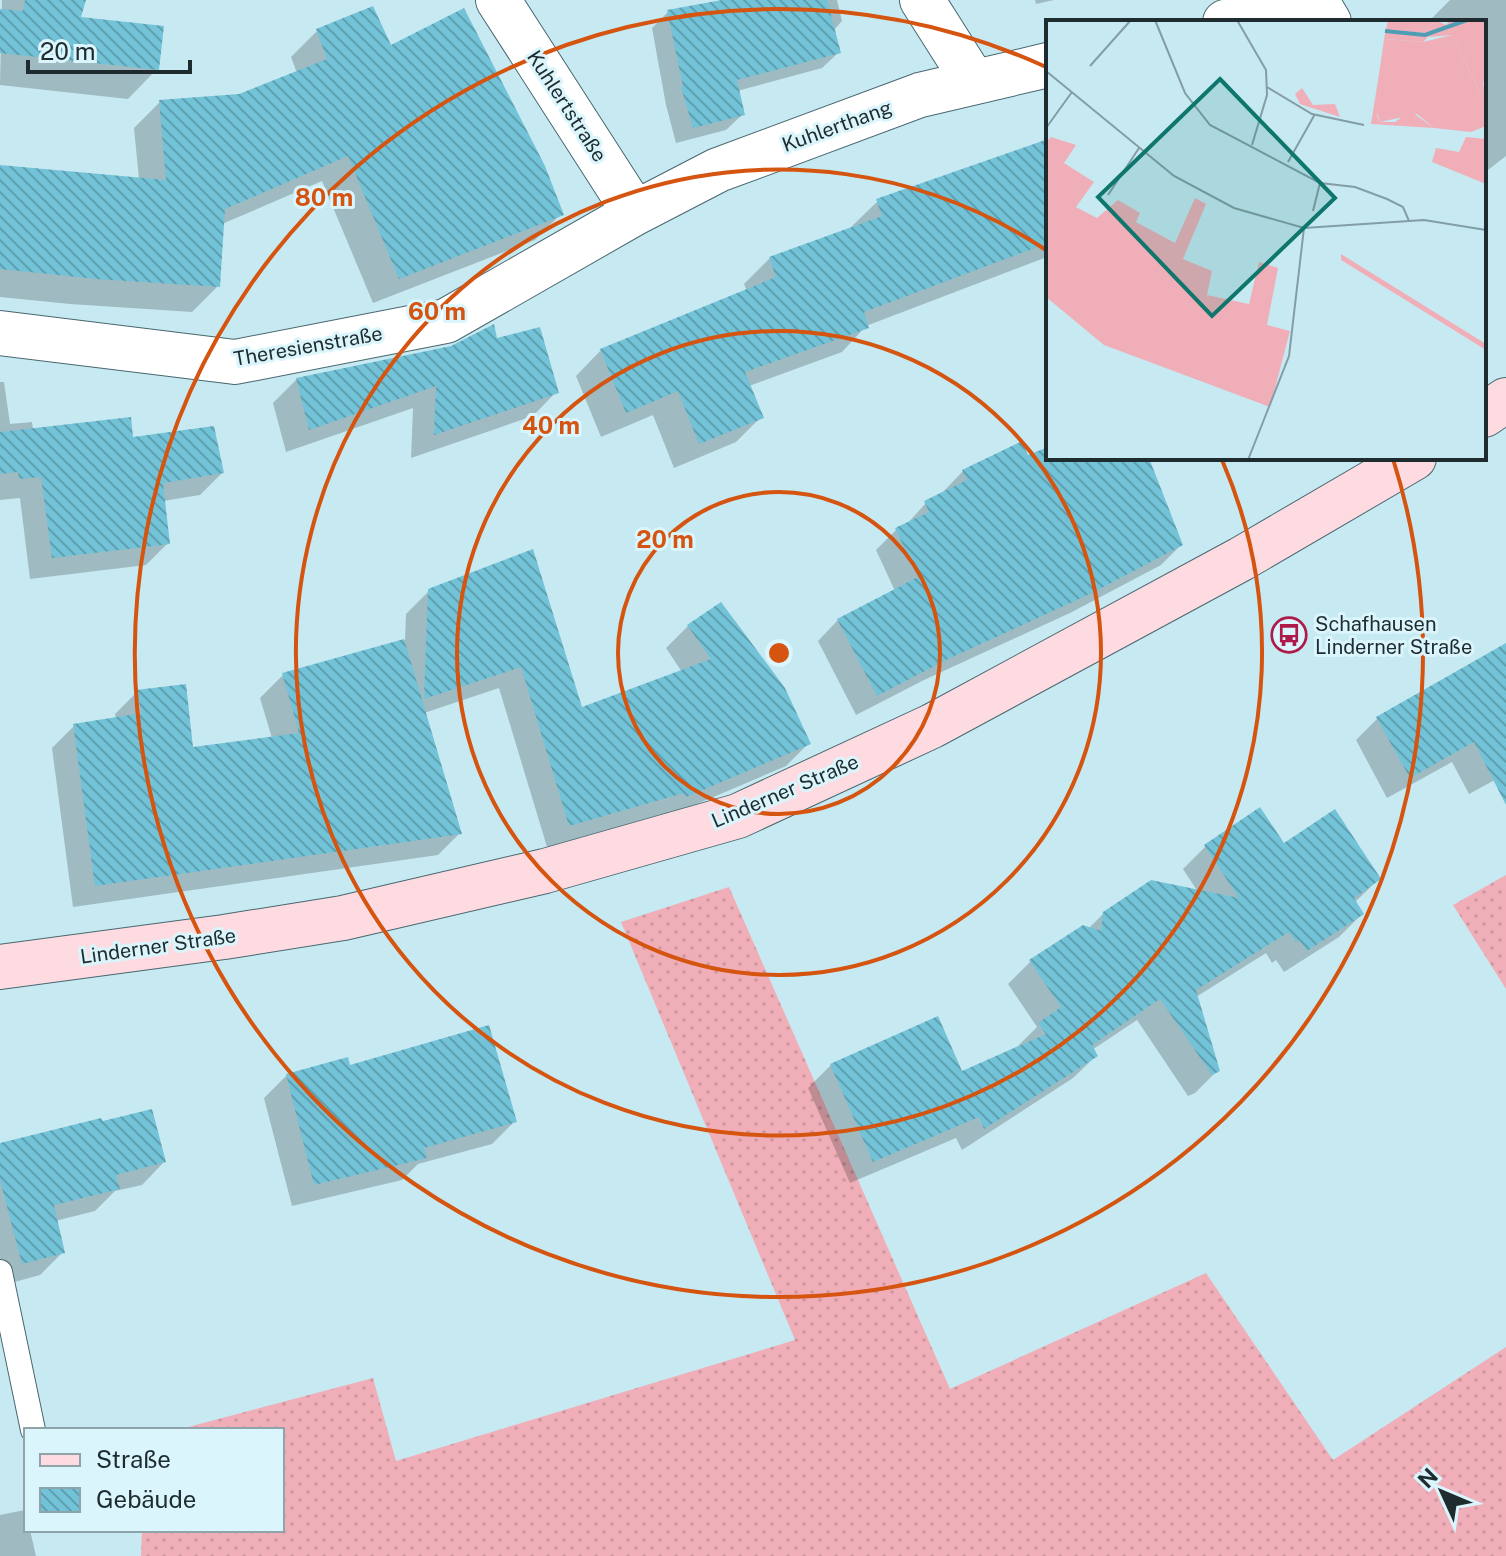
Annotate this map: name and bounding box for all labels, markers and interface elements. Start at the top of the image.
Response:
inset map [1046,20,1486,460]
scale bar [28,24,190,74]
text: 20 m [40,37,96,65]
street label: Kuhlertstraße [522,46,612,166]
street label: Kuhlerthang [779,95,895,157]
text: 80 m [295,183,353,211]
text: 60 m [408,297,466,325]
street label: Theresienstraße [232,321,384,371]
text: 40 m [522,411,580,439]
text: 20 m [636,525,694,553]
place label: Schafhausen Linderner Straße [1315,612,1472,659]
bus stop icon: Schafhausen Linderner Straße [1270,616,1308,654]
centre of rings [765,639,793,667]
street label: Linderner Straße [708,749,862,833]
street label: Linderner Straße [78,923,238,969]
legend [24,1428,284,1532]
text: Straße [96,1445,171,1473]
north arrow [1402,1452,1482,1532]
text: N [1412,1463,1443,1493]
text: Gebäude [96,1485,196,1513]

